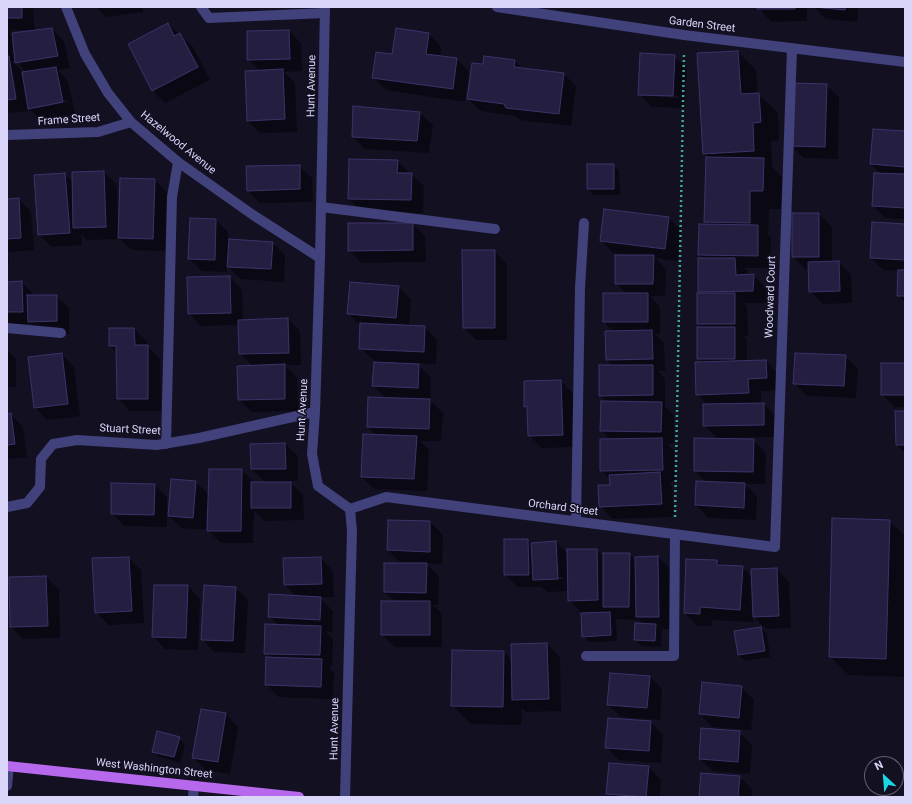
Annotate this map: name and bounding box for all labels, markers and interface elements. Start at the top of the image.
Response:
street label: Garden Street [668,14,736,36]
street label: Hunt Avenue [305,55,319,117]
street label: Hazelwood Avenue [138,108,218,178]
street label: Frame Street [37,111,101,129]
street label: Woodward Court [763,256,779,338]
street label: Hunt Avenue [295,379,311,441]
street label: Stuart Street [99,422,161,438]
street label: Orchard Street [527,497,599,519]
street label: Hunt Avenue [328,698,342,760]
street label: West Washington Street [95,756,213,782]
north arrow [864,756,904,796]
text: N [873,758,885,773]

